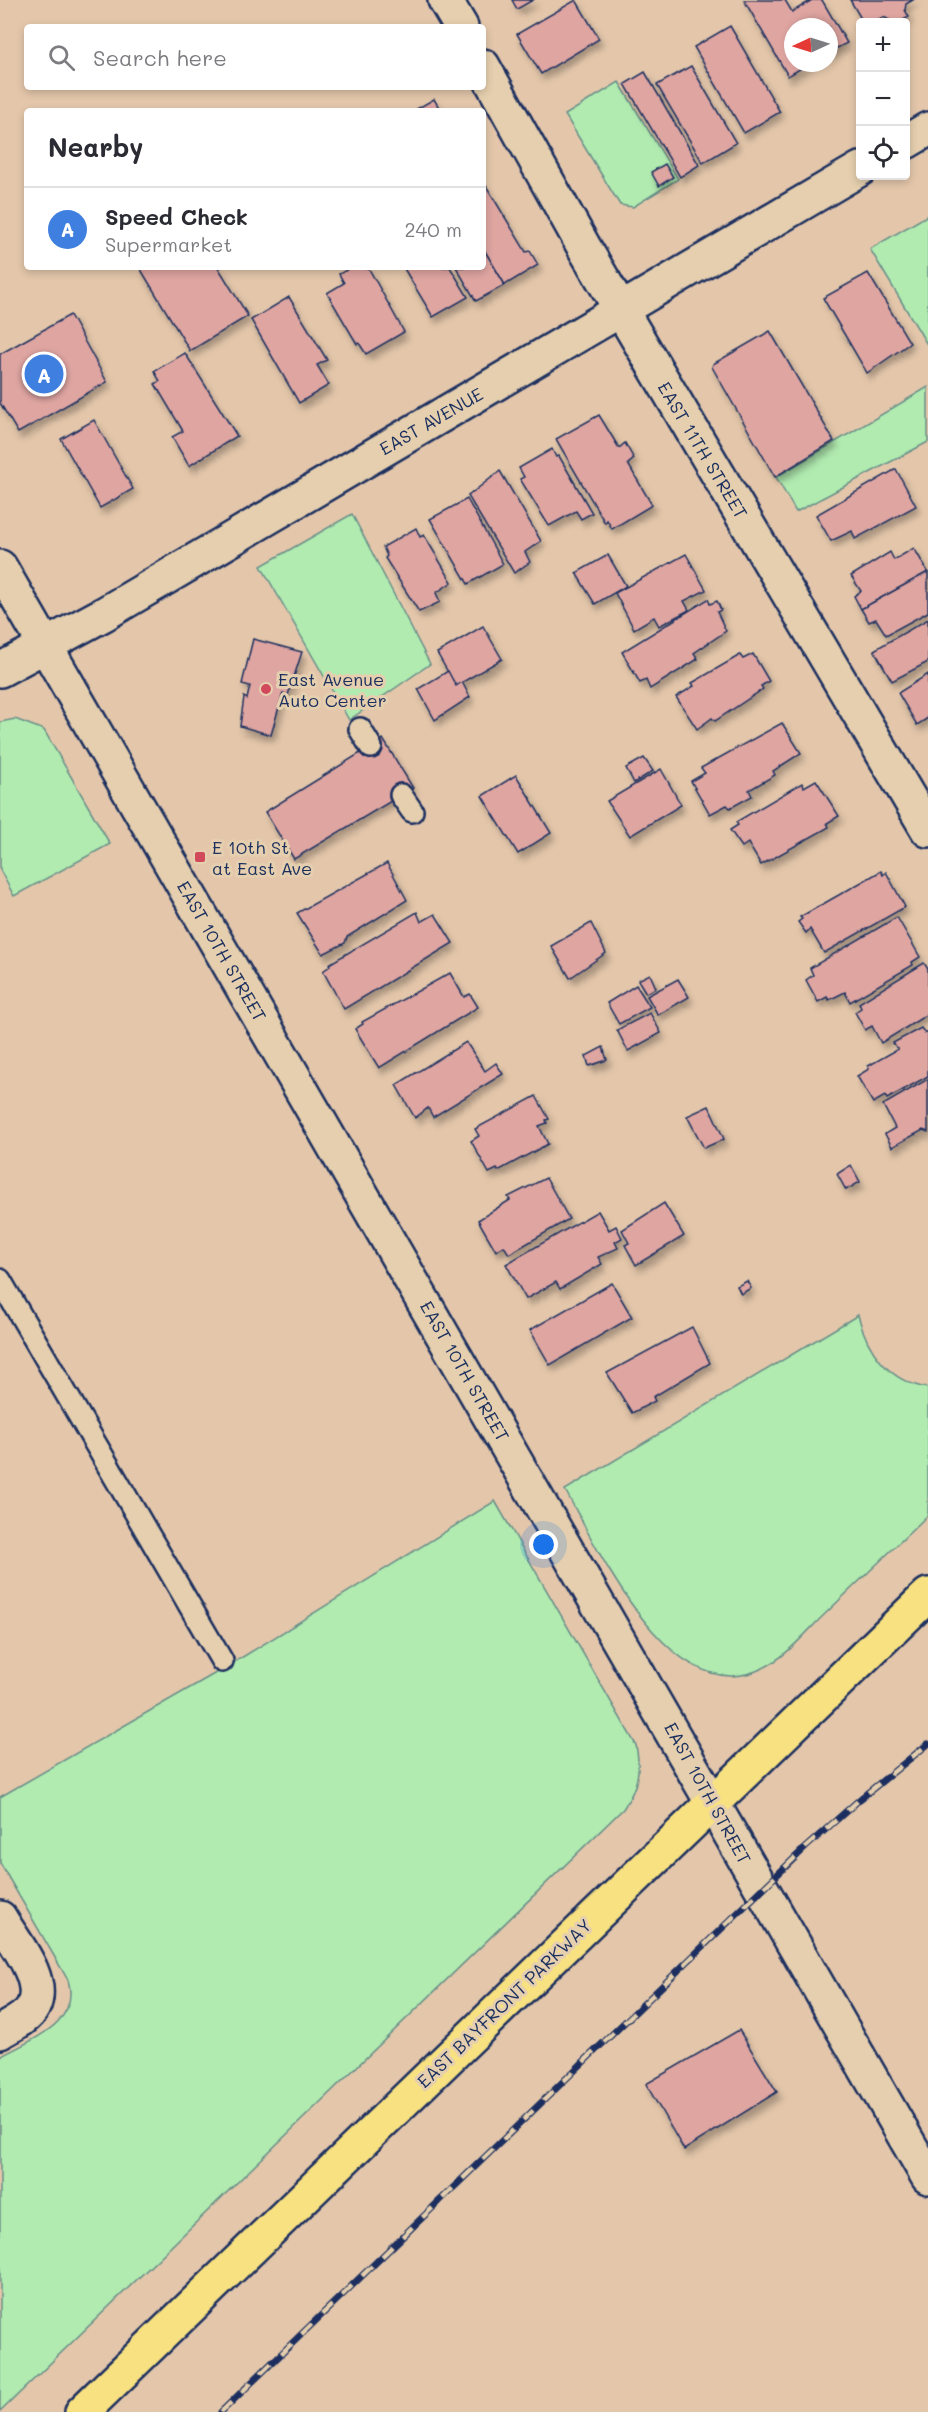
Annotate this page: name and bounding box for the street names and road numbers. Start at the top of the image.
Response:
street label: EAST 11TH STREET [653,377,753,523]
street label: EAST AVENUE [375,382,487,460]
street label: EAST 10TH STREET [172,876,272,1026]
street label: EAST 10TH STREET [415,1296,515,1446]
street label: EAST 10TH STREET [659,1718,757,1868]
street label: EAST BAYFRONT PARKWAY [412,1913,596,2093]

